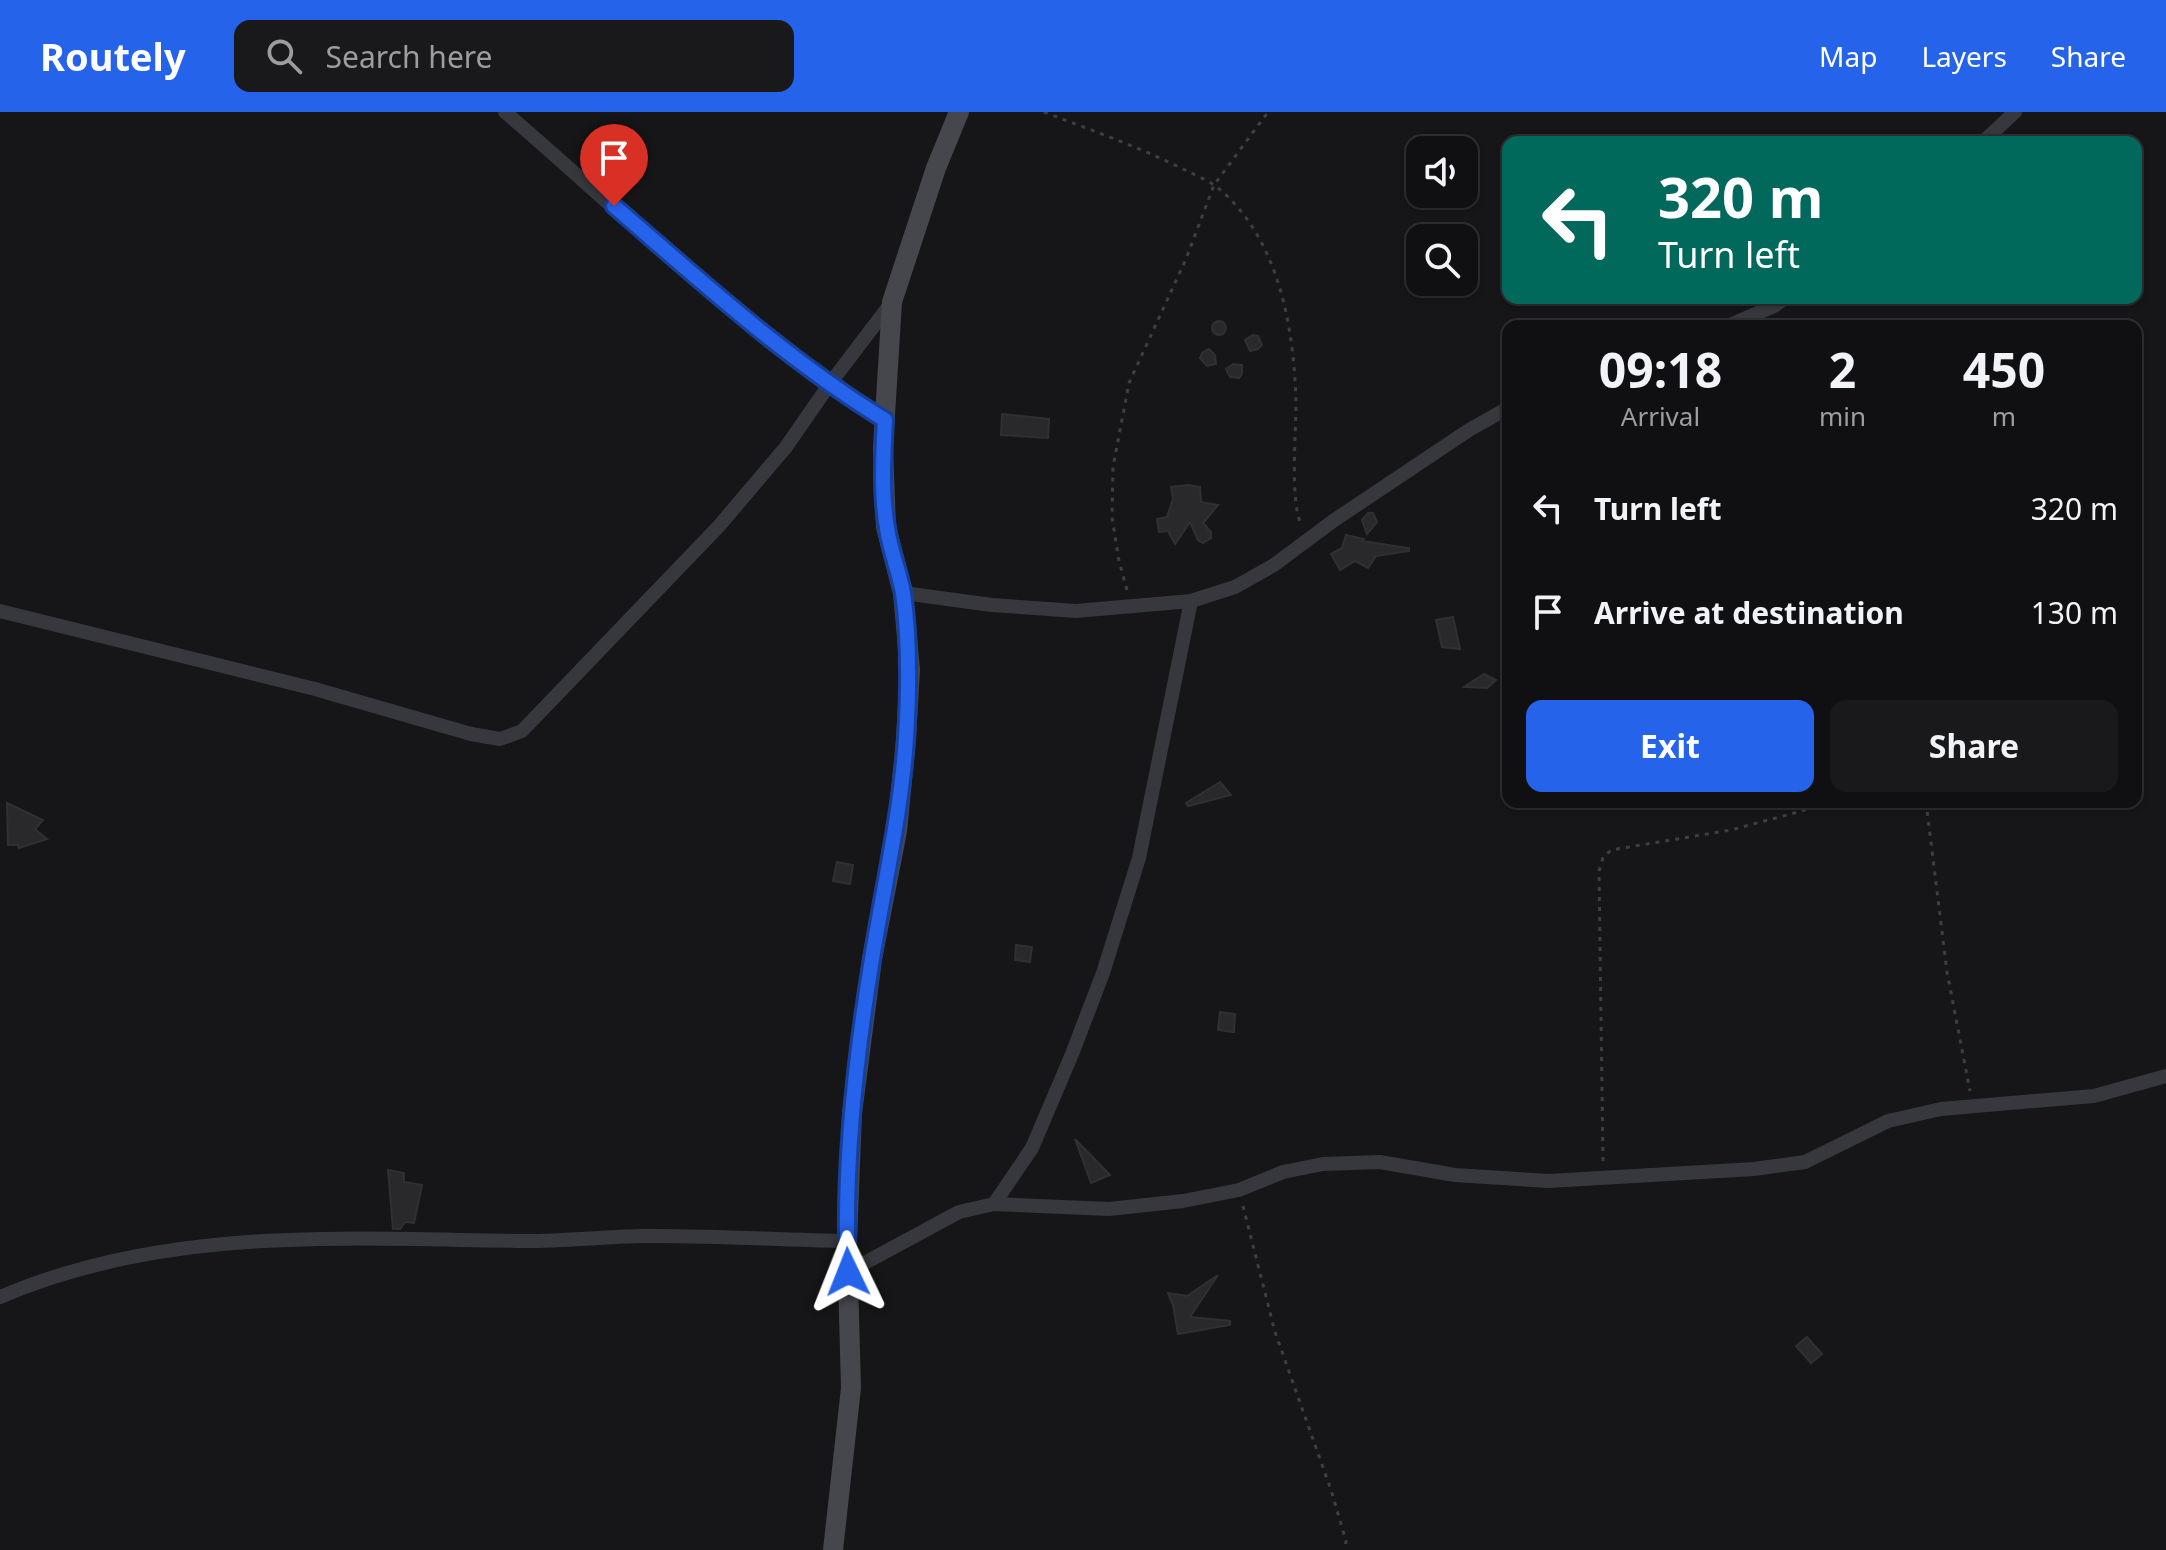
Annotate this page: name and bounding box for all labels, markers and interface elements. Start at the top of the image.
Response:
search box [234,20,794,92]
text: Routely [40,30,186,82]
icon: search [262,34,306,78]
text: Search here [326,36,493,77]
text: Map [1819,37,1877,75]
text: Layers [1921,37,2007,75]
text: Share [2051,37,2126,75]
pin [580,124,648,206]
icon: arrive [592,136,636,180]
map controls [1406,136,1478,296]
button: sound [1406,136,1478,208]
text: 320 m [1658,158,1823,234]
icon: left [1526,168,1630,272]
button: search [1406,224,1478,296]
text: Turn left [1658,230,1800,279]
text: 09:18 [1599,337,1722,402]
text: 2 [1829,337,1856,402]
text: 450 [1963,337,2045,402]
text: Arrival [1621,398,1700,434]
text: min [1819,398,1866,434]
text: m [1992,398,2016,434]
icon: left [1526,486,1570,530]
text: Turn left [1594,488,1722,529]
text: 320 m [2031,488,2118,529]
icon: arrive [1526,590,1570,634]
text: Arrive at destination [1594,592,1904,633]
text: 130 m [2031,592,2118,633]
button: Exit [1526,700,1814,792]
button: Share [1830,700,2118,792]
position arrow [806,1230,890,1314]

